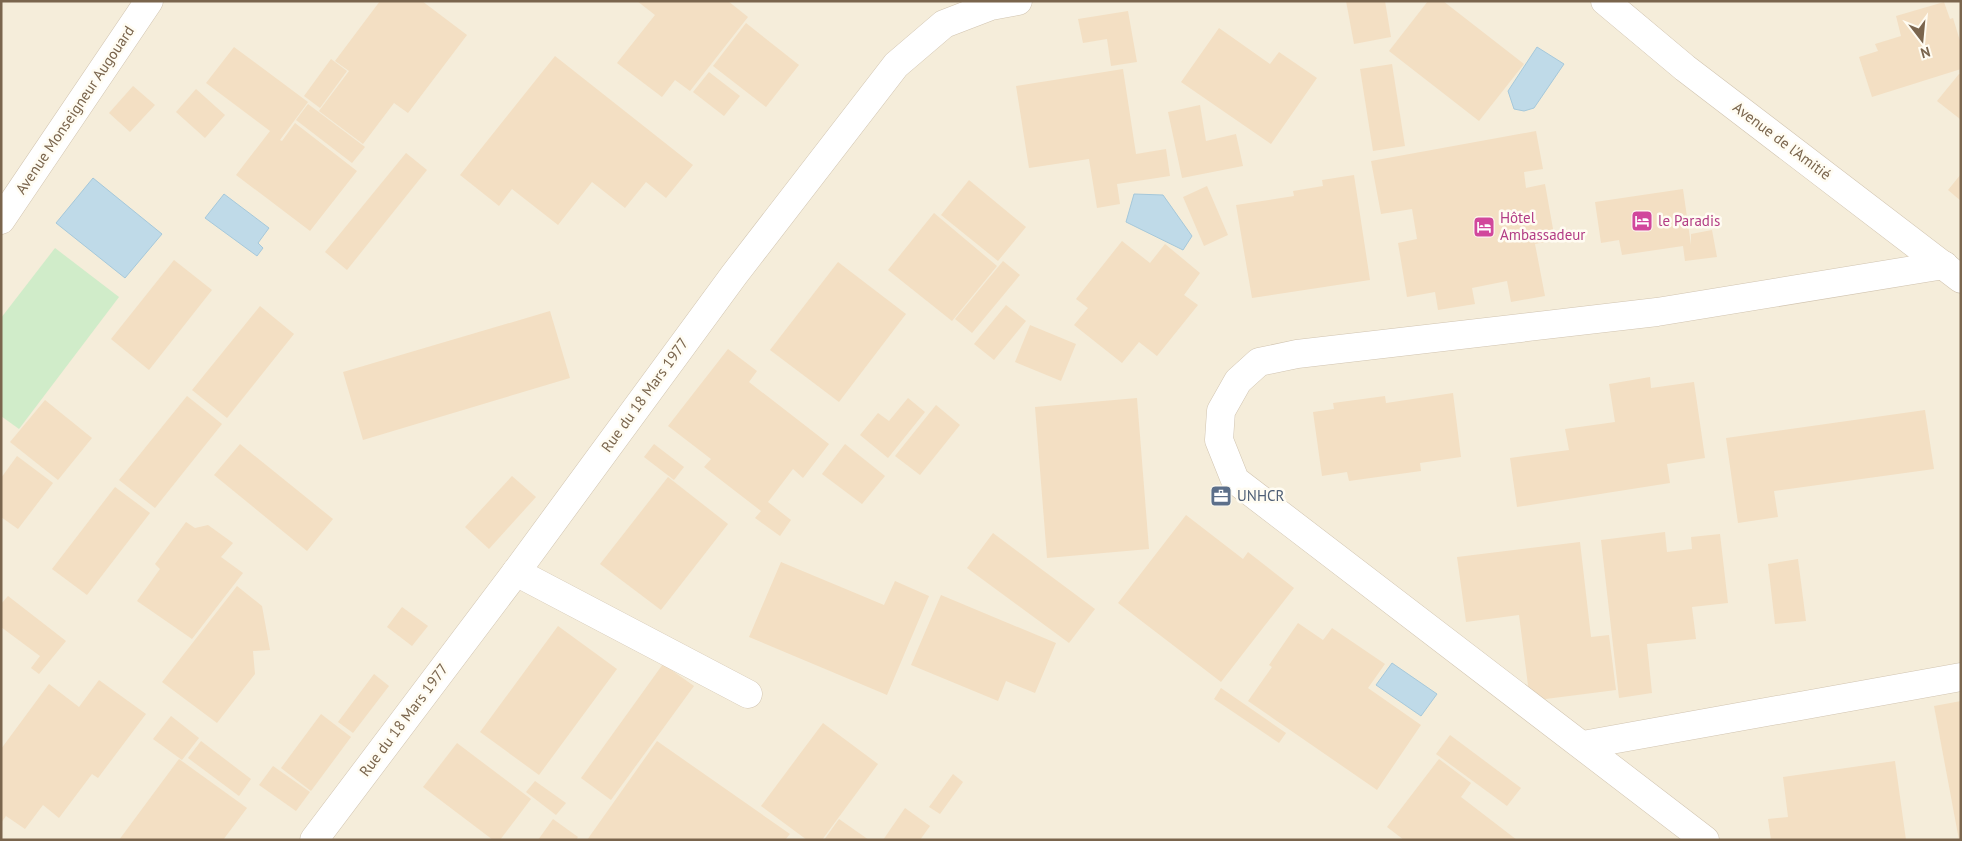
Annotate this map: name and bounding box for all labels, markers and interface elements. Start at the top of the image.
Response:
north arrow [1897,15,1947,65]
street label: Avenue Monseigneur Augouard [11,22,138,198]
text: N [1919,43,1932,62]
street label: Avenue de l'Amitié [1729,97,1835,184]
place label: Hôtel Ambassadeur [1500,208,1585,244]
hotel icon: le Paradis [1630,209,1654,233]
place label: le Paradis [1658,211,1720,230]
hotel icon: Hôtel Ambassadeur [1472,215,1496,239]
street label: Rue du 18 Mars 1977 [597,334,692,455]
office icon: UNHCR [1209,484,1233,508]
place label: UNHCR [1237,486,1285,505]
street label: Rue du 18 Mars 1977 [355,659,452,780]

